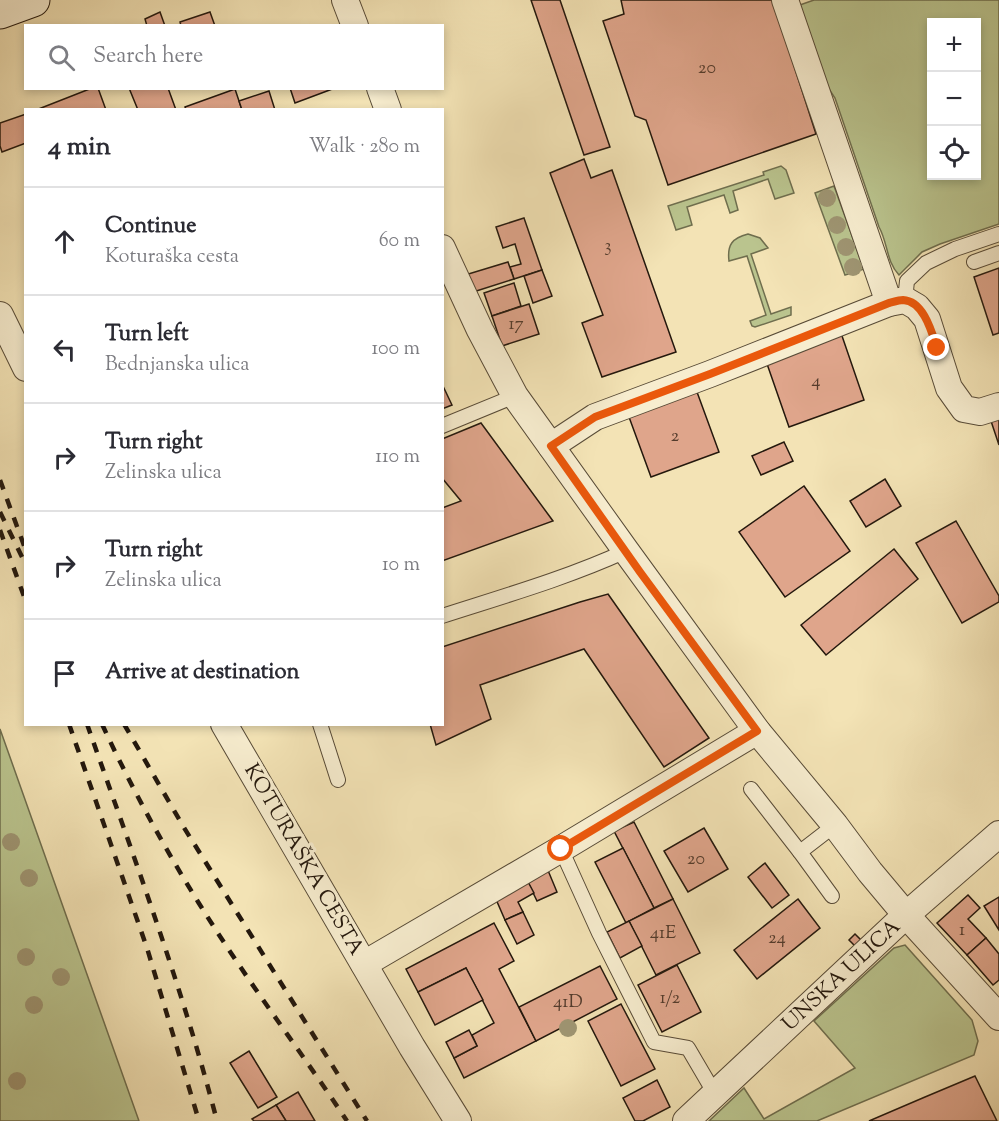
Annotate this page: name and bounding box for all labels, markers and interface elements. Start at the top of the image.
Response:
map controls [927,18,981,180]
button: + [927,18,981,72]
search box [24,24,444,90]
icon: search [45,41,78,74]
text: Search here [93,41,203,73]
house number: 20 [698,56,716,82]
button: − [927,72,981,126]
button: locate [927,126,981,180]
text: 4 min [48,129,111,166]
text: Walk · 280 m [309,133,420,162]
text: Continue [105,211,196,243]
icon: ahead [48,225,81,258]
text: 60 m [379,227,420,256]
house number: 3 [604,234,612,260]
text: Koturaška cesta [105,243,239,272]
house number: 17 [508,312,524,338]
text: Turn left [105,319,188,351]
icon: left [48,333,81,366]
route end [923,334,949,360]
text: 100 m [371,335,420,364]
text: Bednjanska ulica [105,351,249,380]
house number: 4 [811,369,821,395]
house number: 2 [671,424,680,450]
text: Turn right [105,427,202,459]
icon: right [48,441,81,474]
text: 110 m [375,443,420,472]
text: Zelinska ulica [105,459,222,488]
text: Turn right [105,535,202,567]
icon: right [48,549,81,582]
text: 10 m [382,551,420,580]
text: Zelinska ulica [105,567,222,596]
icon: arrive [48,657,81,690]
text: Arrive at destination [105,657,300,689]
street label: KOTURAŠKA CESTA [236,758,370,962]
route start [547,835,573,861]
house number: 20 [687,847,705,873]
street label: UNSKA ULICA [776,913,908,1039]
house number: 1 [959,918,965,944]
house number: 41E [650,921,676,947]
house number: 24 [768,926,786,952]
house number: 1/2 [660,986,681,1012]
house number: 41D [553,990,583,1016]

